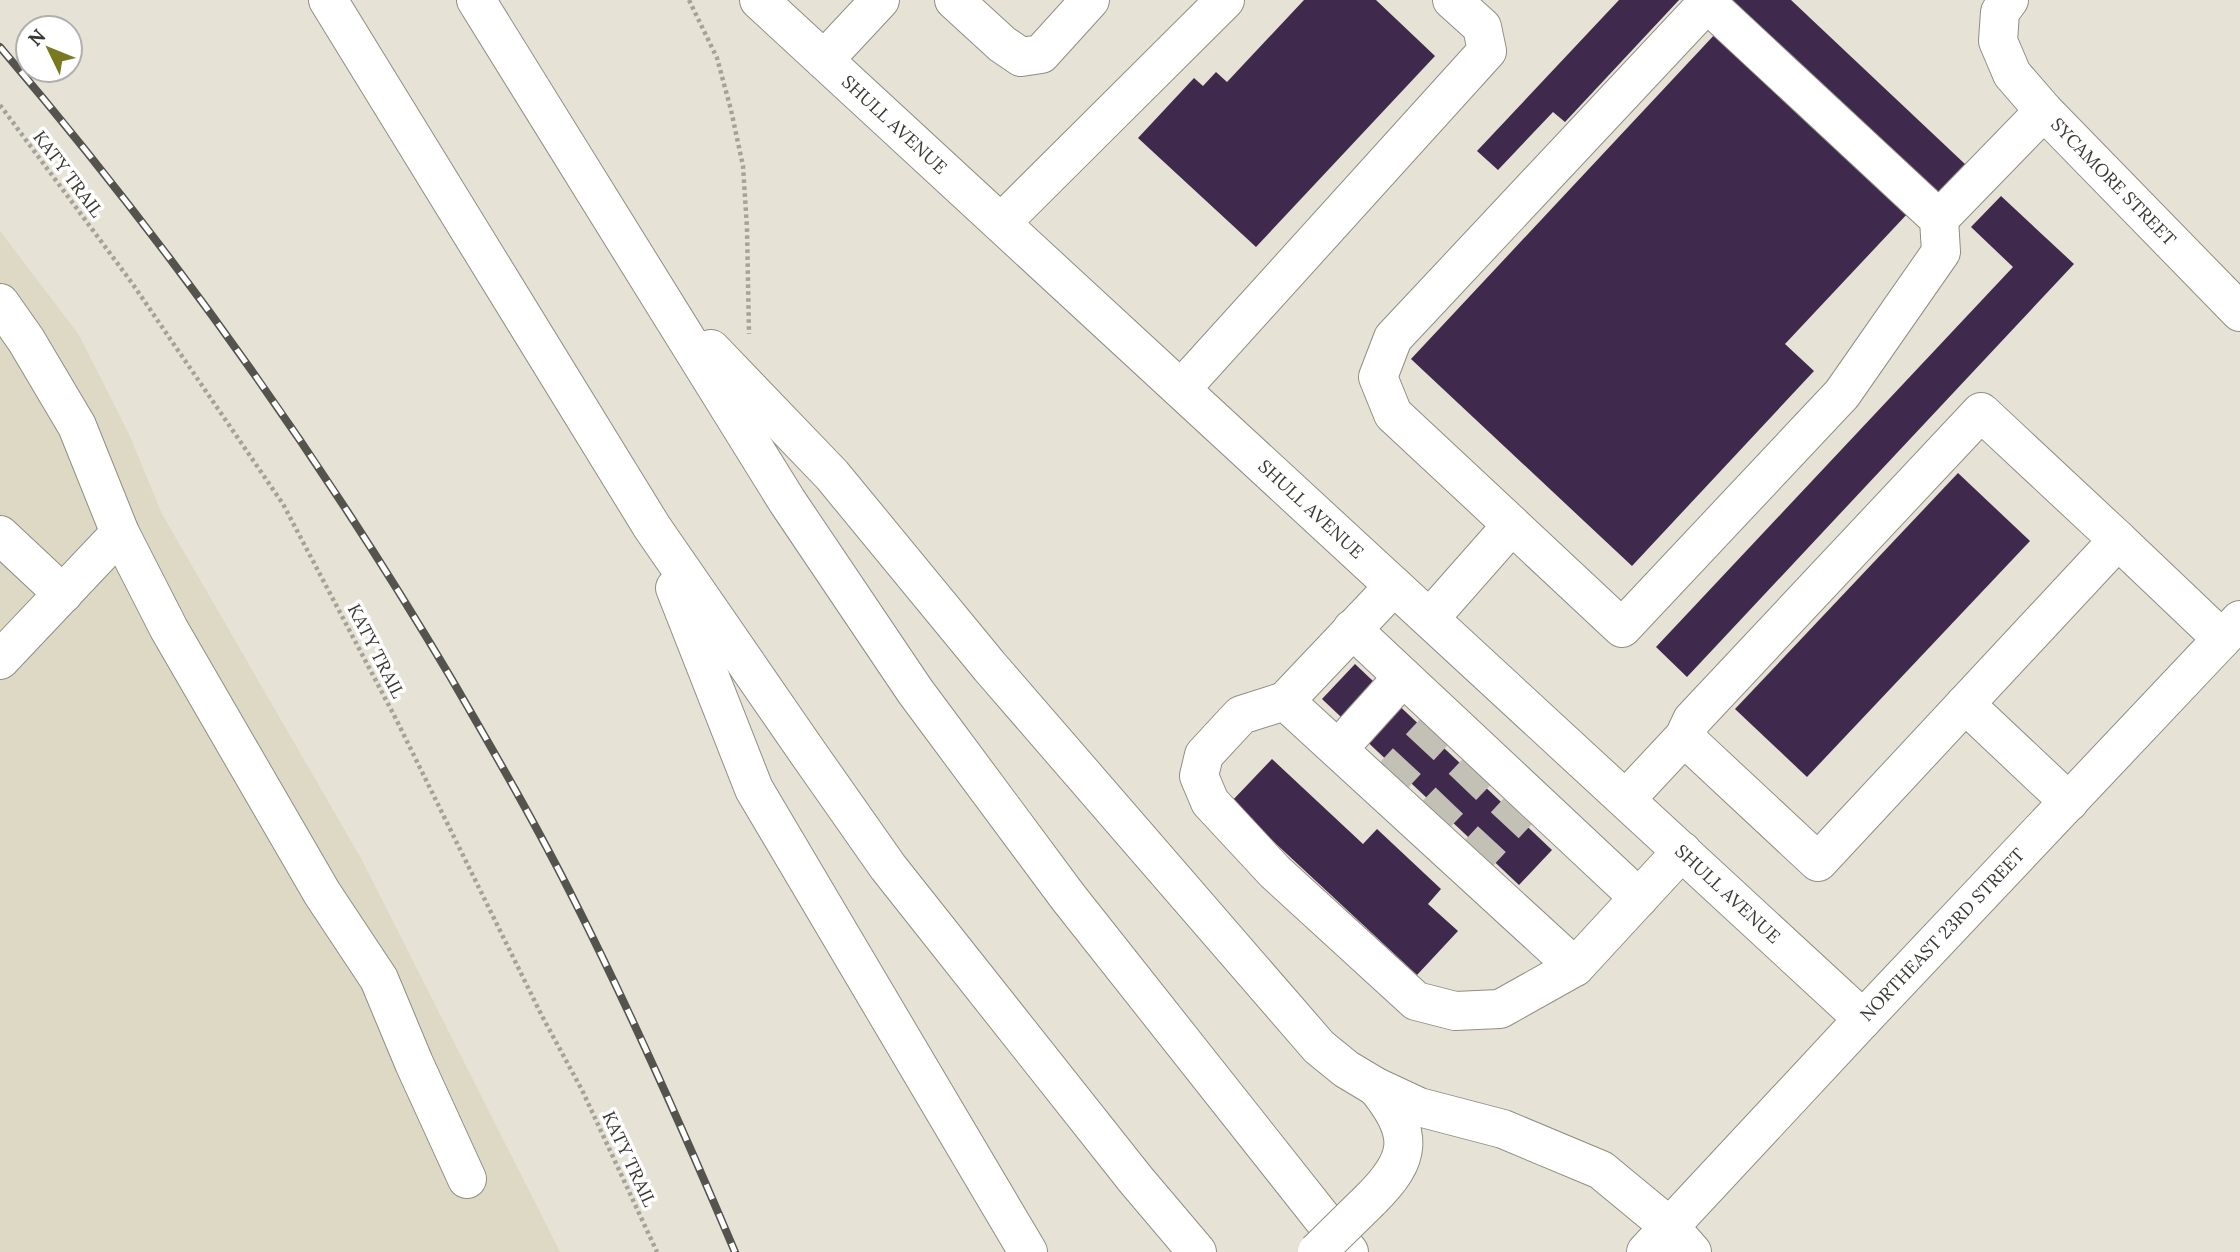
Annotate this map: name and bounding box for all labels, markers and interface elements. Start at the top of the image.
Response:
north arrow [14,14,84,84]
text: N [23,24,51,51]
street label: SHULL AVENUE [837,70,952,179]
street label: SYCAMORE STREET [2046,113,2181,251]
street label: KATY TRAIL [28,126,109,222]
street label: SHULL AVENUE [1254,455,1369,563]
street label: KATY TRAIL [343,600,410,702]
street label: SHULL AVENUE [1670,839,1785,948]
street label: NORTHEAST 23RD STREET [1855,843,2030,1026]
street label: KATY TRAIL [597,1107,662,1211]

